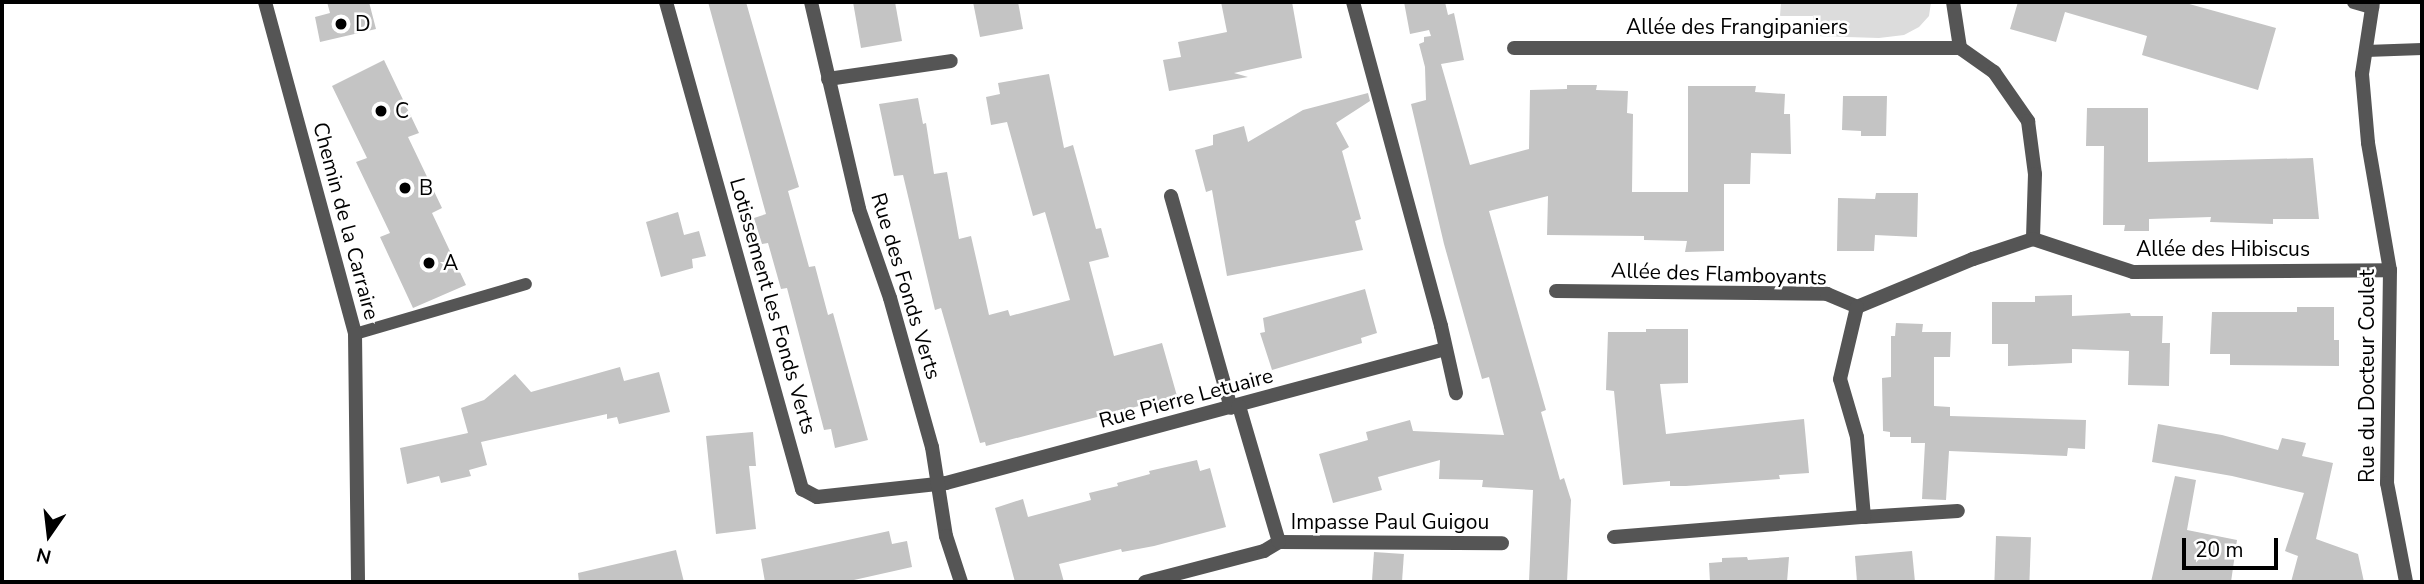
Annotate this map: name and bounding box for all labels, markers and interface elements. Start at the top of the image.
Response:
place label: D [355,11,371,37]
street label: Allée des Frangipaniers [1626,14,1848,40]
marker: D [333,16,349,32]
place label: C [395,98,409,124]
marker: C [373,103,389,119]
street label: Chemin de la Carraire [308,120,384,322]
place label: B [419,175,433,201]
street label: Lotissement les Fonds Verts [724,175,822,437]
marker: B [397,180,413,196]
street label: Rue des Fonds Verts [866,190,946,382]
street label: Allée des Hibiscus [2136,236,2310,262]
place label: A [443,250,458,276]
marker: A [421,255,437,271]
street label: Allée des Flamboyants [1611,258,1827,290]
street label: Rue du Docteur Coulet [2354,269,2380,483]
street label: Rue Pierre Letuaire [1096,363,1276,433]
north arrow [14,500,84,570]
street label: Impasse Paul Guigou [1291,509,1489,535]
scale bar [2186,524,2282,568]
text: 20 m [2195,536,2244,564]
text: N [34,541,54,570]

